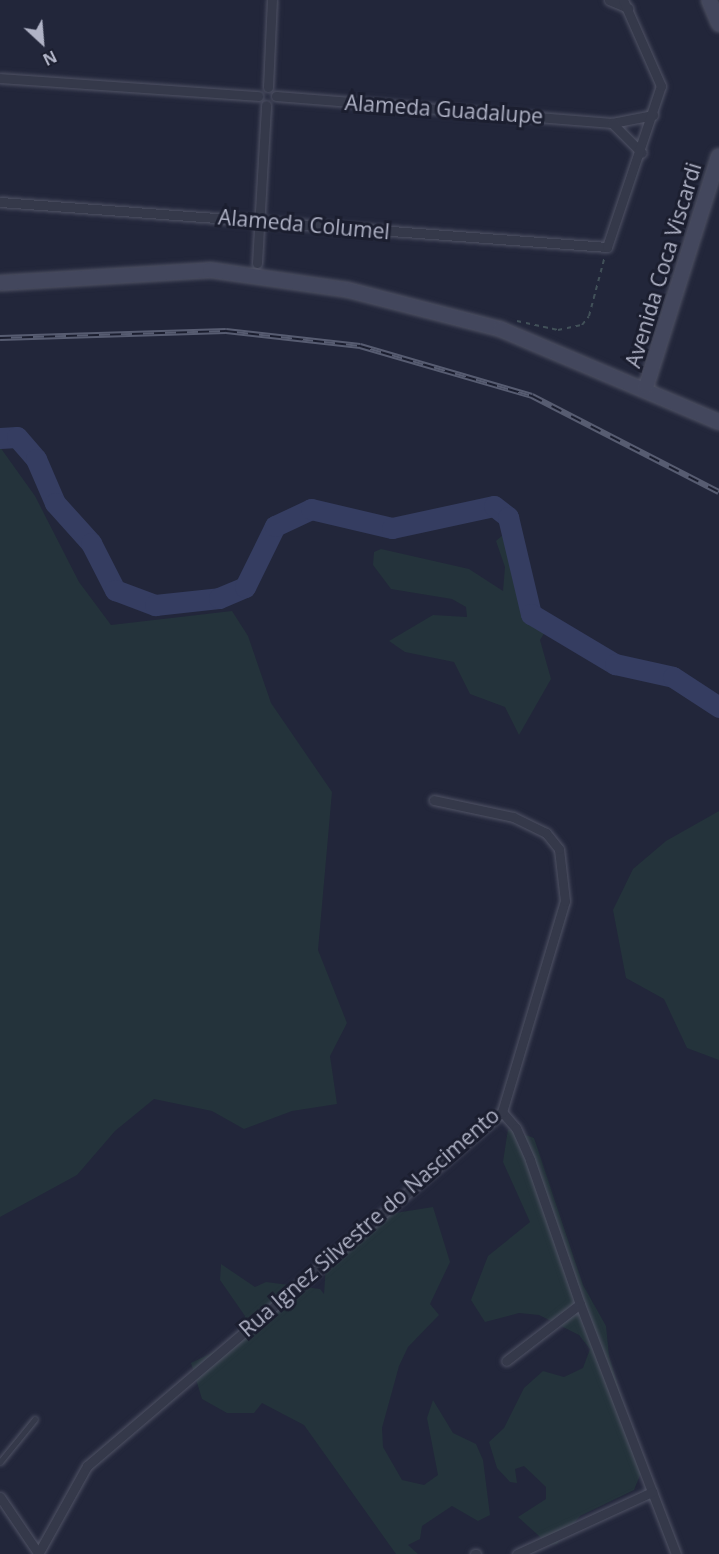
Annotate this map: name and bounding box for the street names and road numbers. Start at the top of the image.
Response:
street label: Alameda Guadalupe [344,90,544,128]
street label: Avenida Coca Viscardi [620,159,706,371]
street label: Alameda Columel [217,204,391,244]
street label: Rua Ignez Silvestre do Nascimento [234,1102,504,1342]

